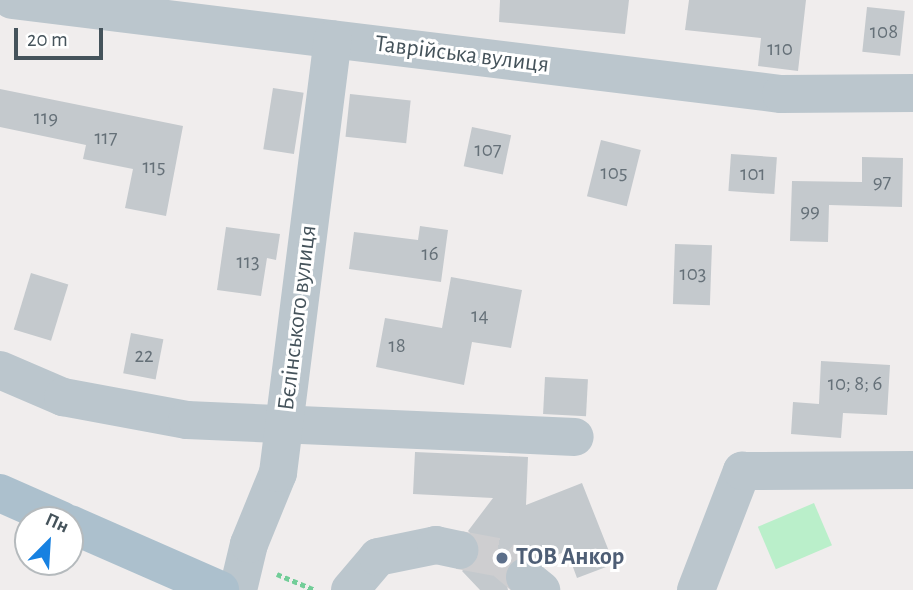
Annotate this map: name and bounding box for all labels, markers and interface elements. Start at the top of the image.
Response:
scale bar [18,14,107,58]
house number: 108 [870,19,898,45]
text: 20 m [27,29,68,50]
street label: Таврійська вулиця [373,30,551,80]
house number: 110 [767,36,793,62]
house number: 119 [34,105,58,131]
house number: 117 [94,125,118,151]
house number: 107 [474,137,502,163]
house number: 115 [142,154,166,180]
house number: 105 [600,160,628,186]
house number: 101 [740,161,766,187]
house number: 97 [873,169,891,195]
house number: 99 [800,198,820,224]
street label: Бєлінського вулиця [272,224,324,412]
house number: 16 [421,241,439,267]
house number: 113 [236,249,260,275]
house number: 103 [680,261,706,287]
house number: 14 [471,303,489,329]
house number: 18 [388,333,406,359]
house number: 22 [134,343,154,369]
house number: 10; 8; 6 [828,371,882,397]
north arrow [14,506,84,576]
text: Пн [42,510,71,537]
place label: ТОВ Анкор [516,544,624,572]
marker: ТОВ Анкор [494,550,510,566]

